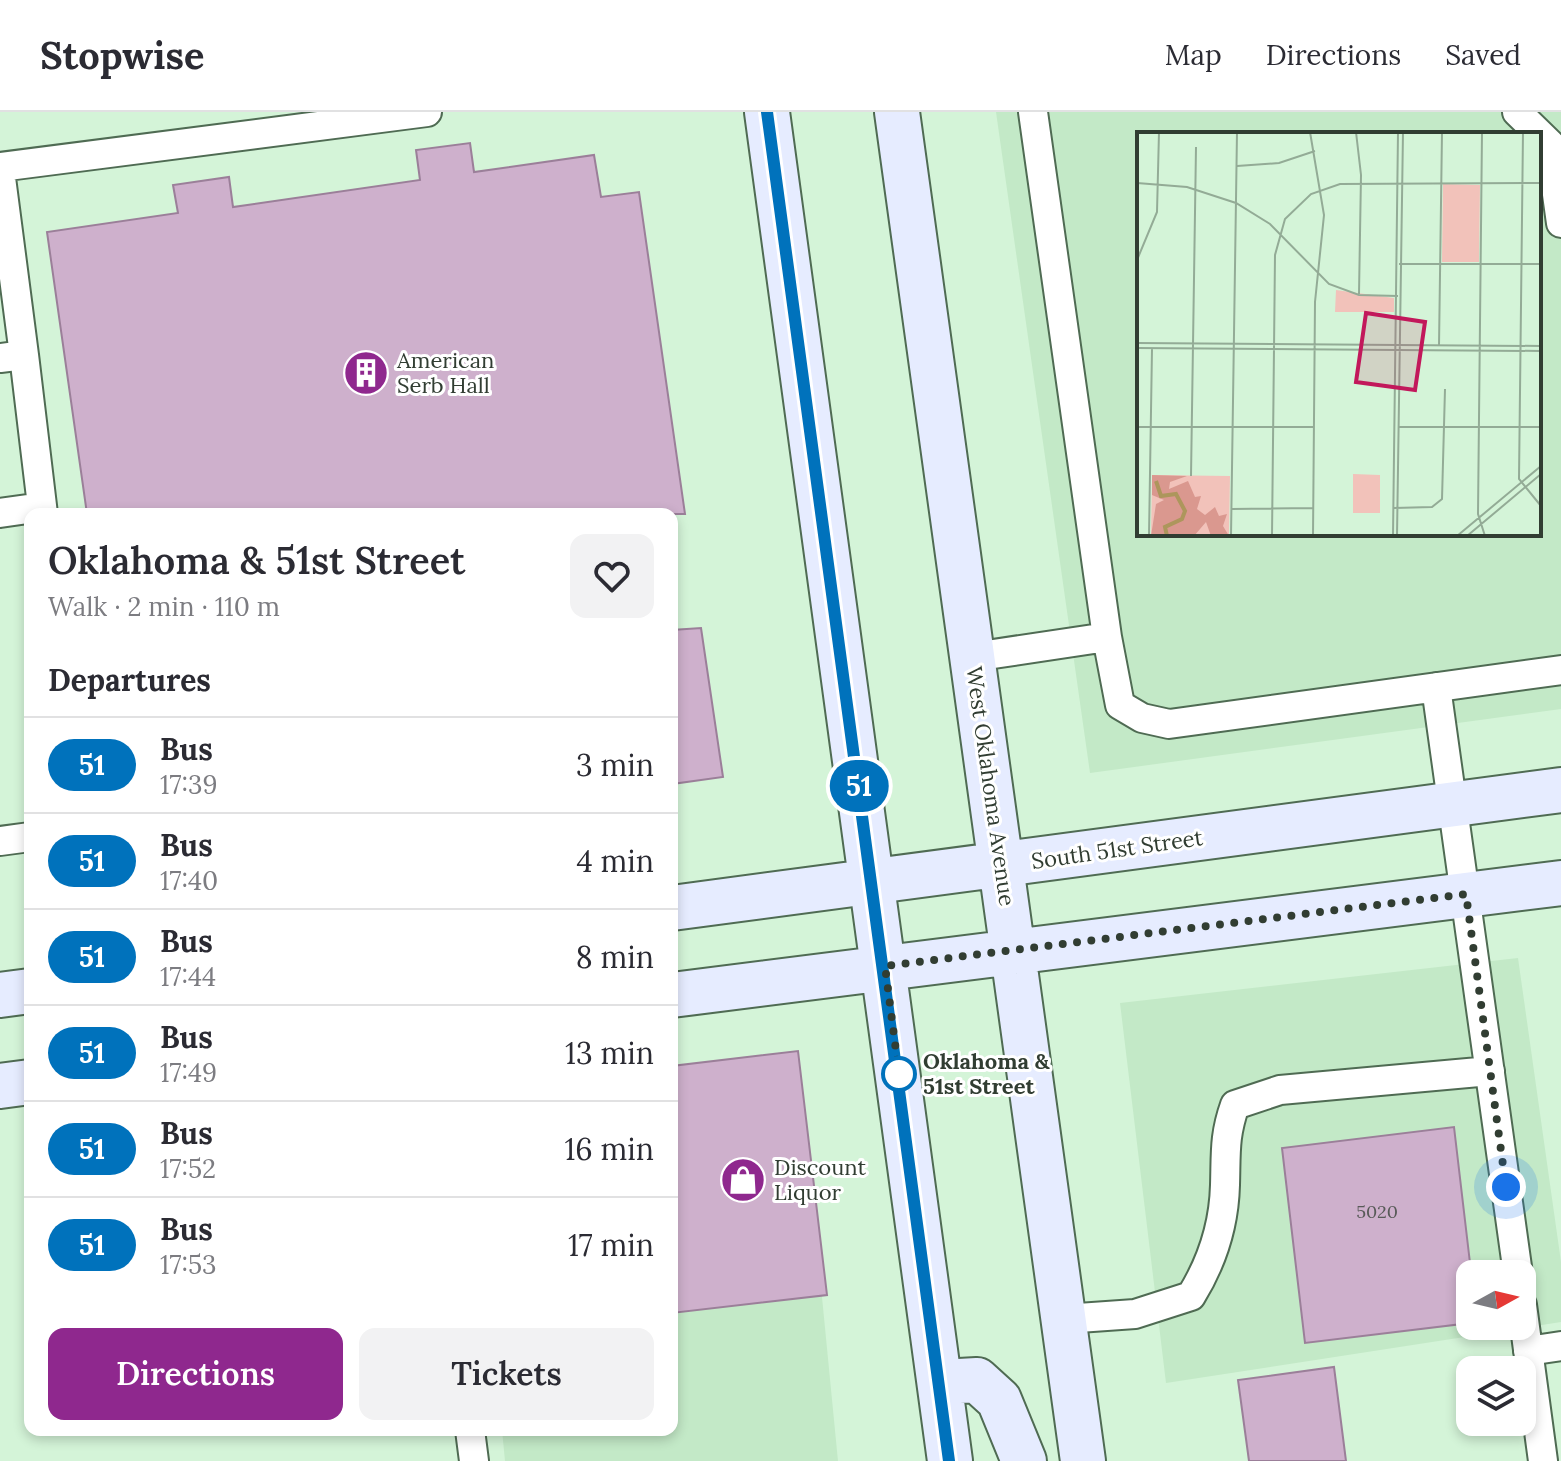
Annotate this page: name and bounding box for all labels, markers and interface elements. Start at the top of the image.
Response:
text: Stopwise [40,31,204,79]
text: Map [1165,37,1222,73]
text: Directions [1266,37,1401,73]
text: Saved [1445,37,1521,73]
inset map [1137,132,1541,536]
place label: American Serb Hall [396,346,494,399]
building icon: American Serb Hall [342,349,390,397]
button: heart [570,534,654,618]
text: Oklahoma & 51st Street [48,536,465,584]
text: Walk · 2 min · 110 m [48,590,280,623]
text: Departures [48,661,211,699]
street label: West Oklahoma Avenue [960,664,1022,908]
text: Bus [160,730,213,768]
text: 3 min [576,746,654,784]
text: 51 [79,747,105,783]
line badge: 51 [823,760,895,812]
text: 17:39 [160,768,217,801]
text: 51 [846,768,872,804]
street label: South 51st Street [1029,823,1205,875]
text: Bus [160,826,213,864]
text: 4 min [576,842,654,880]
text: 51 [79,843,105,879]
text: 17:40 [160,864,218,897]
text: Bus [160,922,213,960]
text: 8 min [576,938,654,976]
text: 51 [79,939,105,975]
text: 17:44 [160,960,216,993]
text: Bus [160,1018,213,1056]
text: 13 min [565,1034,654,1072]
text: 51 [79,1035,105,1071]
place label: Oklahoma & 51st Street [923,1047,1050,1100]
text: 17:49 [160,1056,217,1089]
marker: Oklahoma & 51st Street [882,1057,916,1091]
text: Bus [160,1114,213,1152]
text: 16 min [564,1130,654,1168]
text: 51 [79,1131,105,1167]
text: 17:52 [160,1152,216,1185]
place label: Discount Liquor [774,1153,867,1206]
shop icon: Discount Liquor [719,1156,767,1204]
your location [1486,1167,1526,1207]
house number: 5020 [1356,1200,1398,1223]
text: Bus [160,1210,213,1248]
text: 17 min [568,1226,654,1264]
text: 51 [79,1227,105,1263]
text: 17:53 [160,1248,217,1281]
north arrow [1456,1260,1536,1340]
map controls [1456,1260,1536,1436]
button: Directions [48,1328,343,1420]
button: Tickets [359,1328,654,1420]
button: layers [1456,1356,1536,1436]

